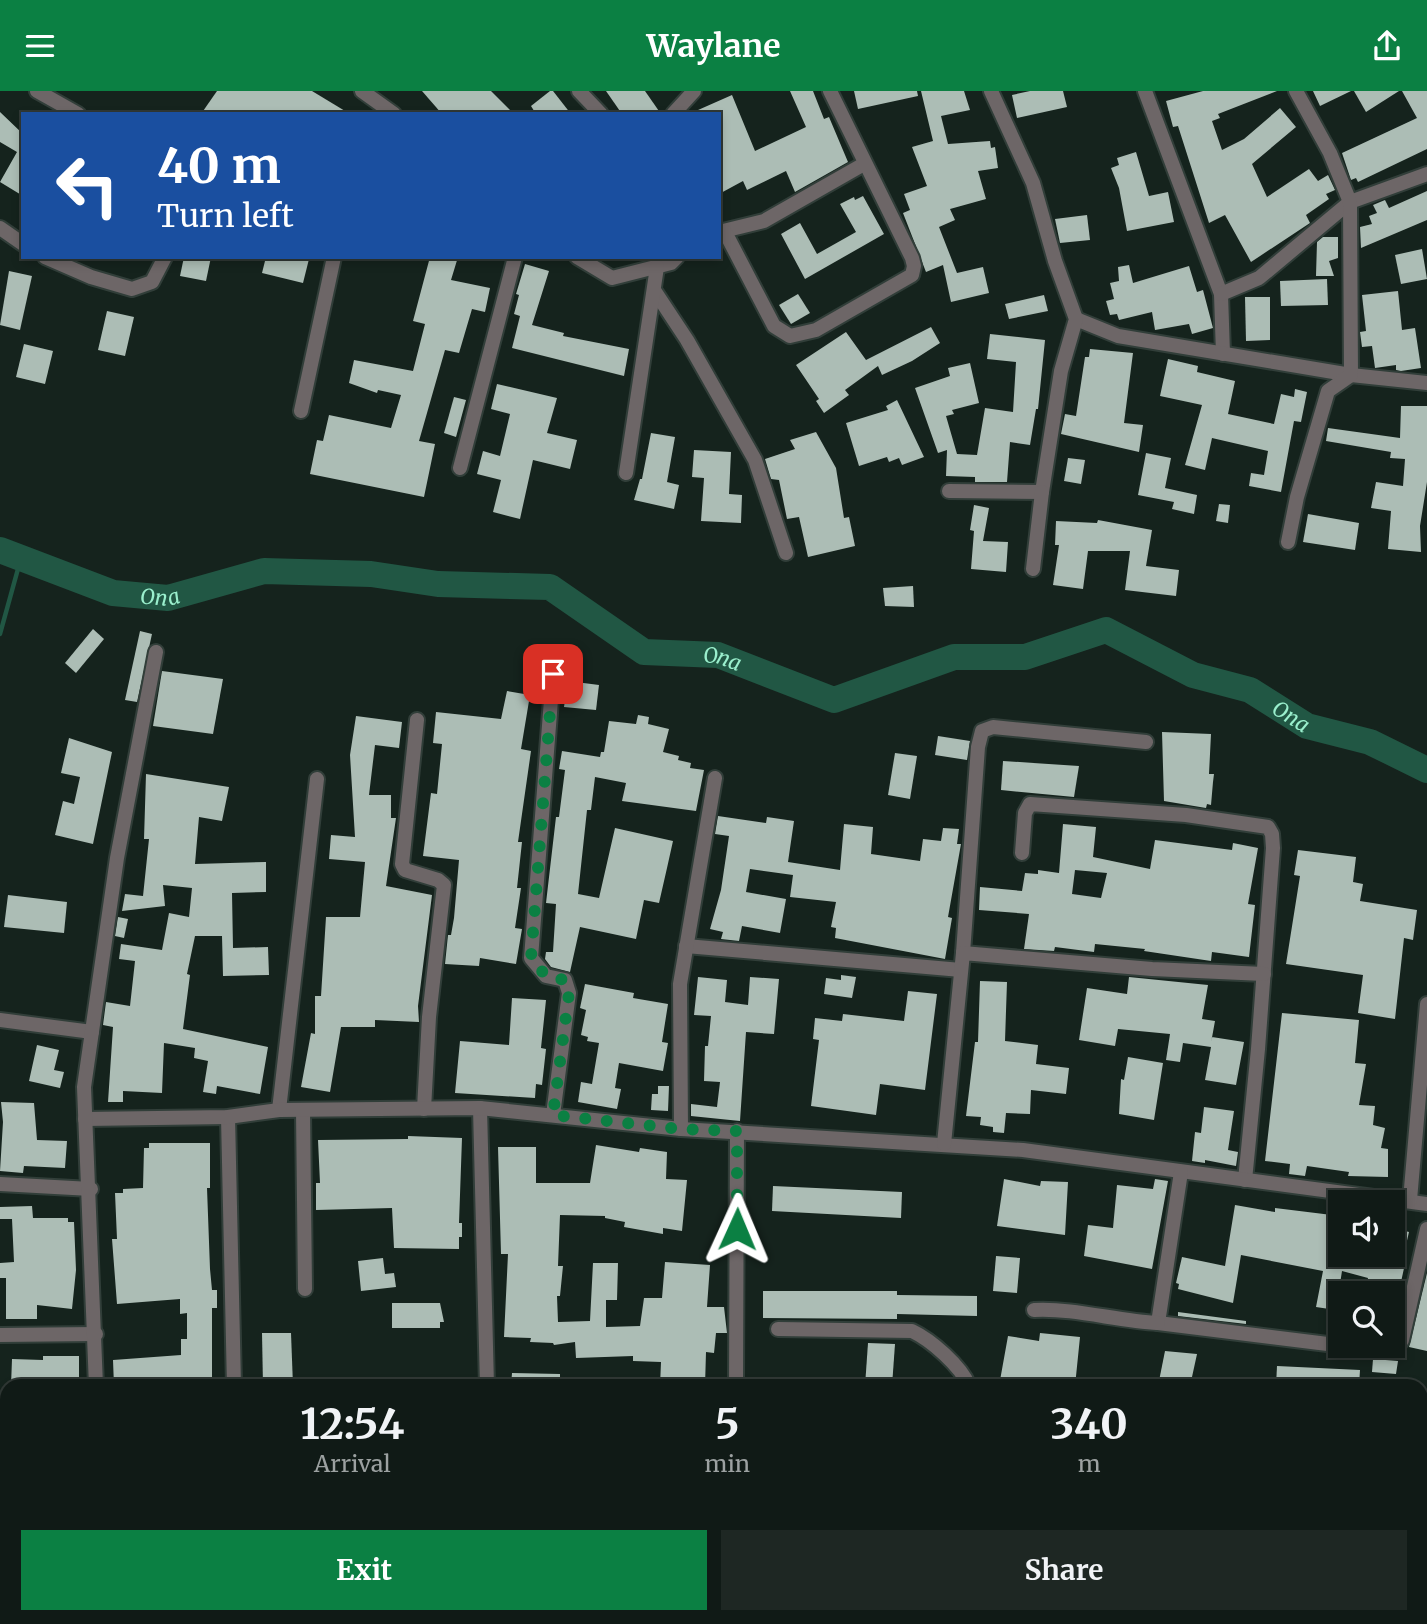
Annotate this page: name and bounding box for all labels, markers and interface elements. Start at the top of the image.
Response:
text: Waylane [646,26,781,66]
icon: menu [21,27,59,65]
icon: share [1368,27,1406,65]
text: 40 m [157,135,281,196]
icon: left [42,140,133,231]
text: Turn left [157,196,294,236]
water label: Ona [139,582,183,611]
water label: Ona [703,641,746,676]
pin [523,644,583,704]
icon: arrive [534,655,572,693]
water label: Ona [1267,694,1315,738]
map controls [1328,1190,1405,1358]
button: sound [1328,1190,1405,1267]
position arrow [700,1192,774,1266]
button: search [1328,1281,1405,1358]
text: 12:54 [300,1398,404,1450]
text: 5 [715,1398,740,1450]
text: 340 [1050,1398,1128,1450]
text: Arrival [314,1449,391,1478]
text: min [705,1449,750,1478]
text: m [1078,1449,1100,1478]
button: Exit [21,1530,707,1610]
button: Share [721,1530,1407,1610]

